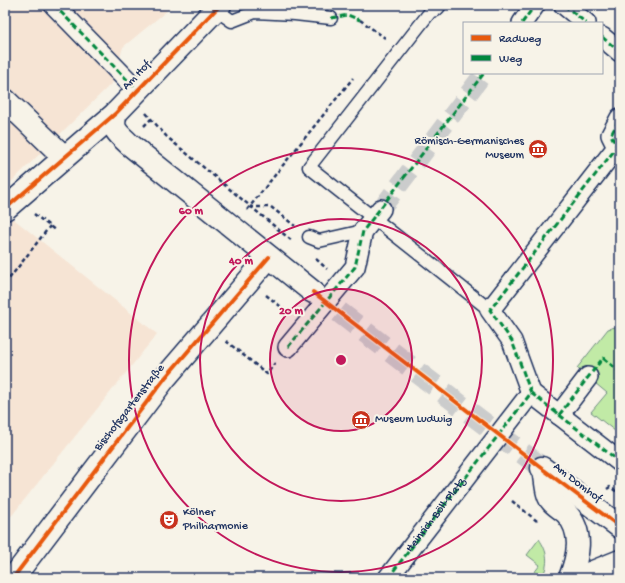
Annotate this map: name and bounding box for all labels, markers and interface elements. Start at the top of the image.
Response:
legend [463,22,603,74]
text: Radweg [499,33,541,47]
text: Weg [499,53,522,67]
street label: Am Hof [120,58,155,94]
place label: Römisch-Germanisches Museum [415,135,525,163]
museum icon: Römisch-Germanisches Museum [527,138,549,160]
text: 60 m [179,205,204,219]
text: 40 m [228,255,253,269]
text: 20 m [279,305,304,319]
centre of rings [334,353,348,367]
street label: Bischofsgartenstraße [91,361,169,455]
museum icon: Museum Ludwig [350,409,372,431]
place label: Museum Ludwig [375,413,453,427]
street label: Am Domhof [550,460,605,507]
street label: Heinrich-Böll-Platz [403,475,470,555]
place label: Kölner Philharmonie [182,506,249,534]
theatre icon: Kölner Philharmonie [158,509,180,531]

